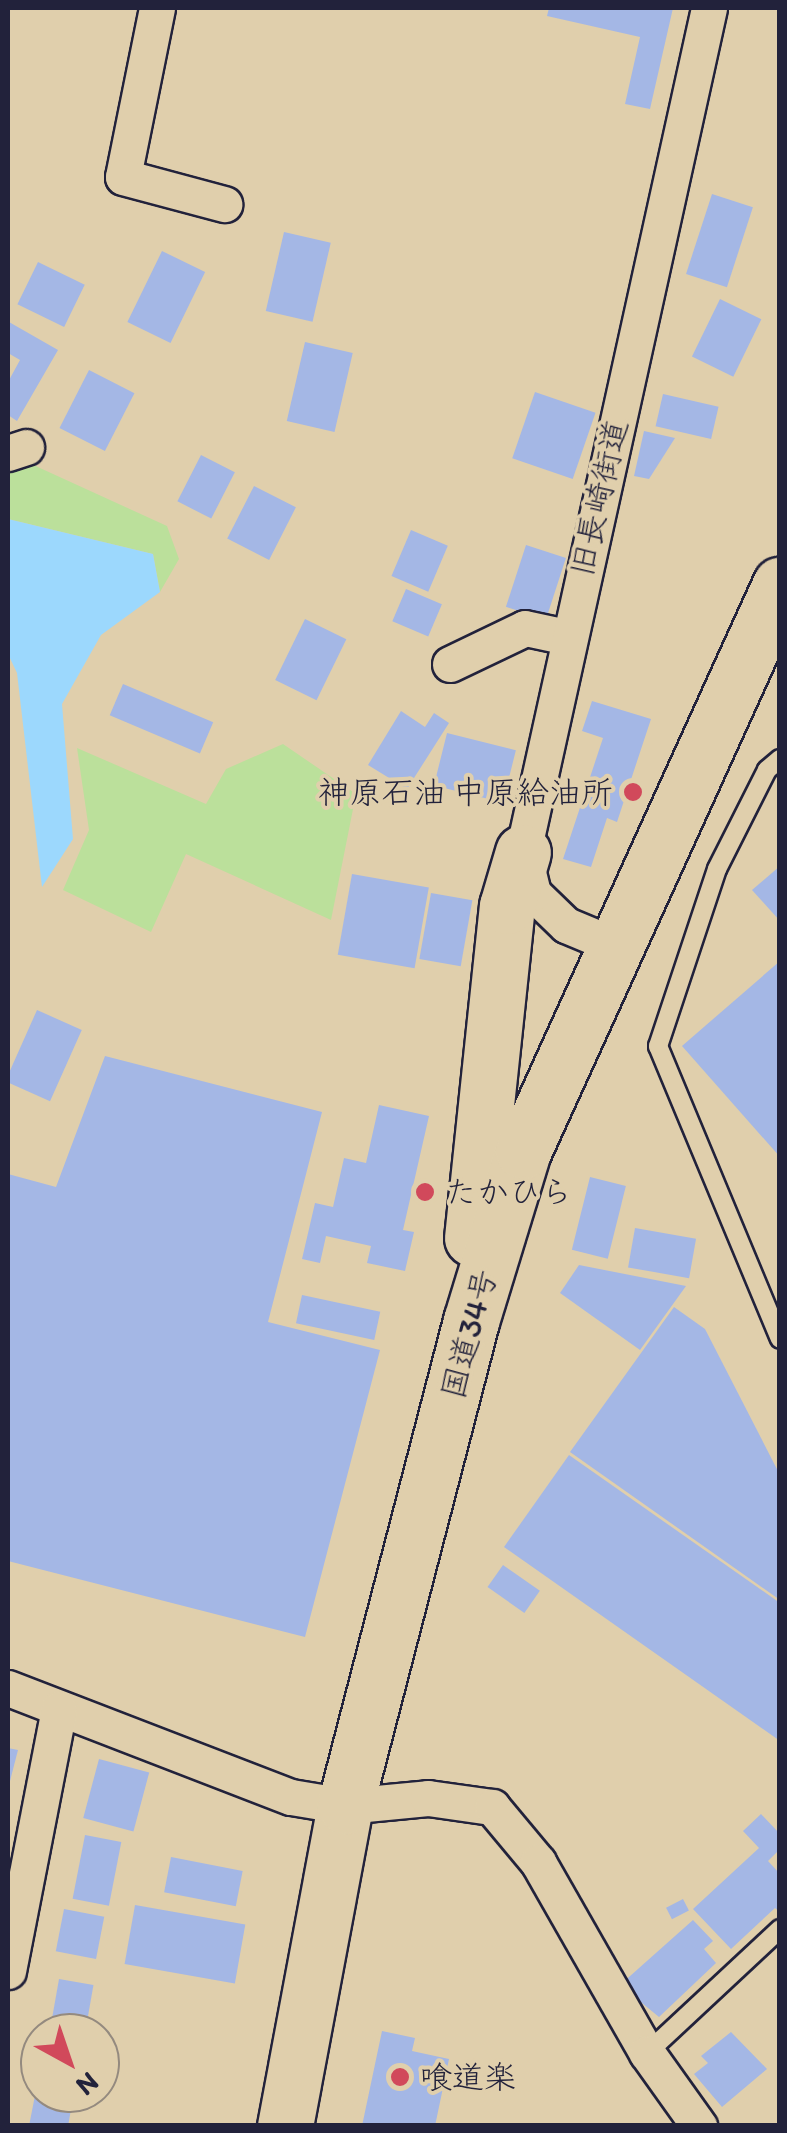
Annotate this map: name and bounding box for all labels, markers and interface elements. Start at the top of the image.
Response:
street label: 旧長崎街道 [562,416,636,580]
place label: 神原石油 中原給油所 [318,773,613,811]
marker: 神原石油 中原給油所 [622,781,644,803]
place label: たかひら [445,1173,573,1211]
marker: たかひら [414,1181,436,1203]
street label: 国道34号 [433,1265,505,1403]
north arrow [20,2013,120,2113]
place label: 喰道楽 [420,2058,516,2096]
text: N [70,2065,106,2104]
marker: 喰道楽 [389,2066,411,2088]

